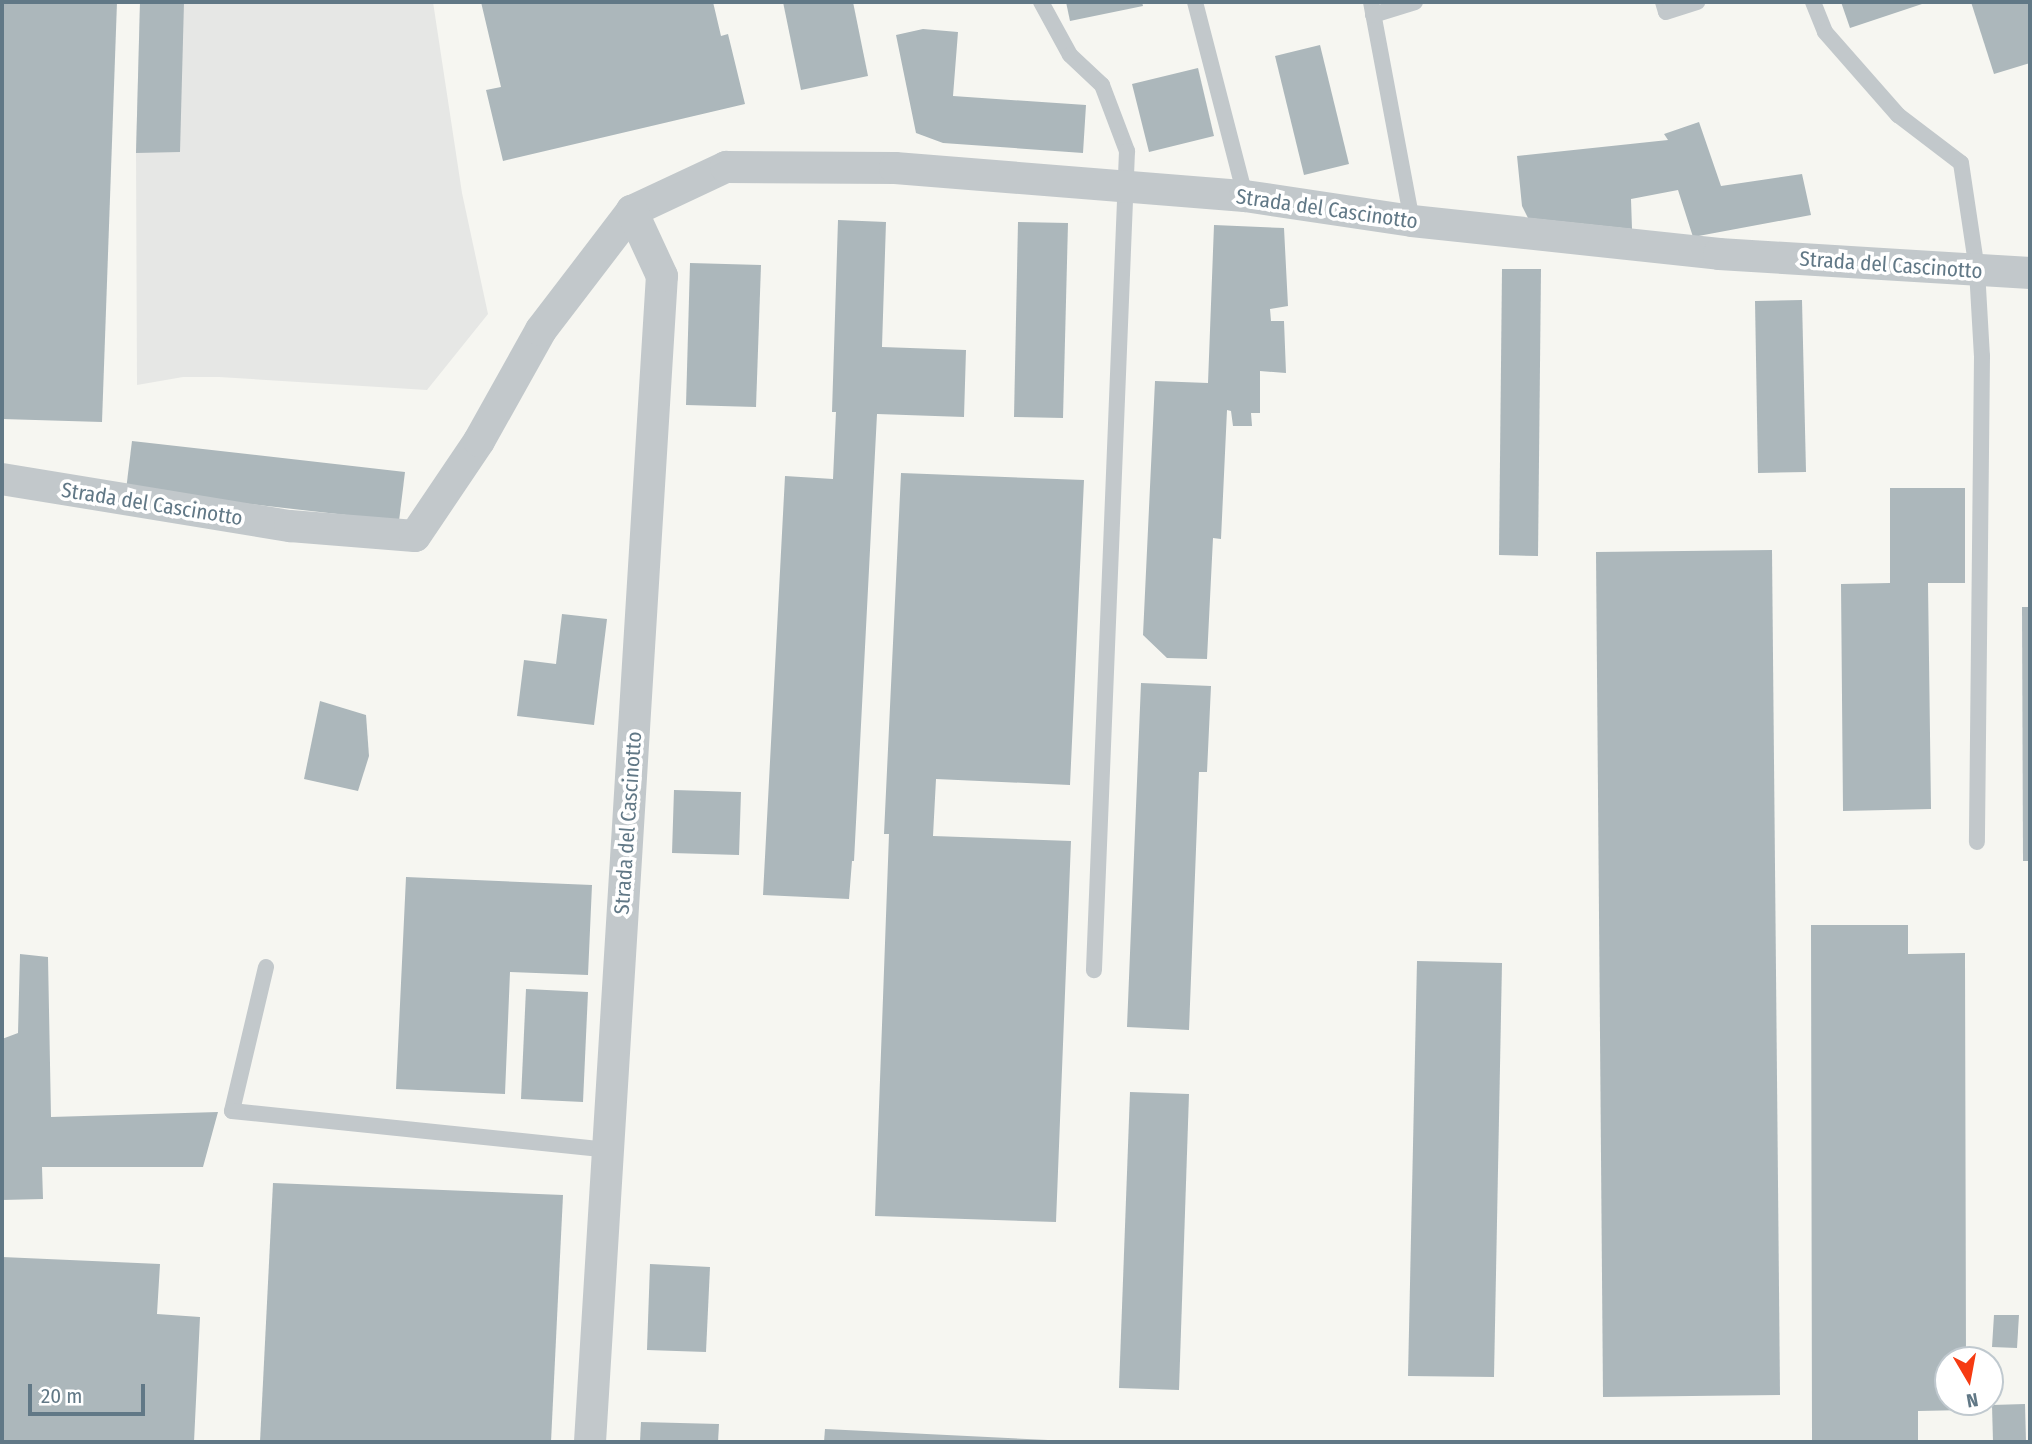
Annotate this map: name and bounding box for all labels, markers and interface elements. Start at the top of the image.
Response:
street label: Strada del Cascinotto [1235,184,1419,234]
street label: Strada del Cascinotto [1799,246,1983,284]
street label: Strada del Cascinotto [60,477,244,531]
street label: Strada del Cascinotto [609,731,647,915]
north arrow [1934,1346,2004,1416]
scale bar [32,1370,149,1414]
text: 20 m [41,1383,82,1409]
text: N [1965,1388,1980,1413]

